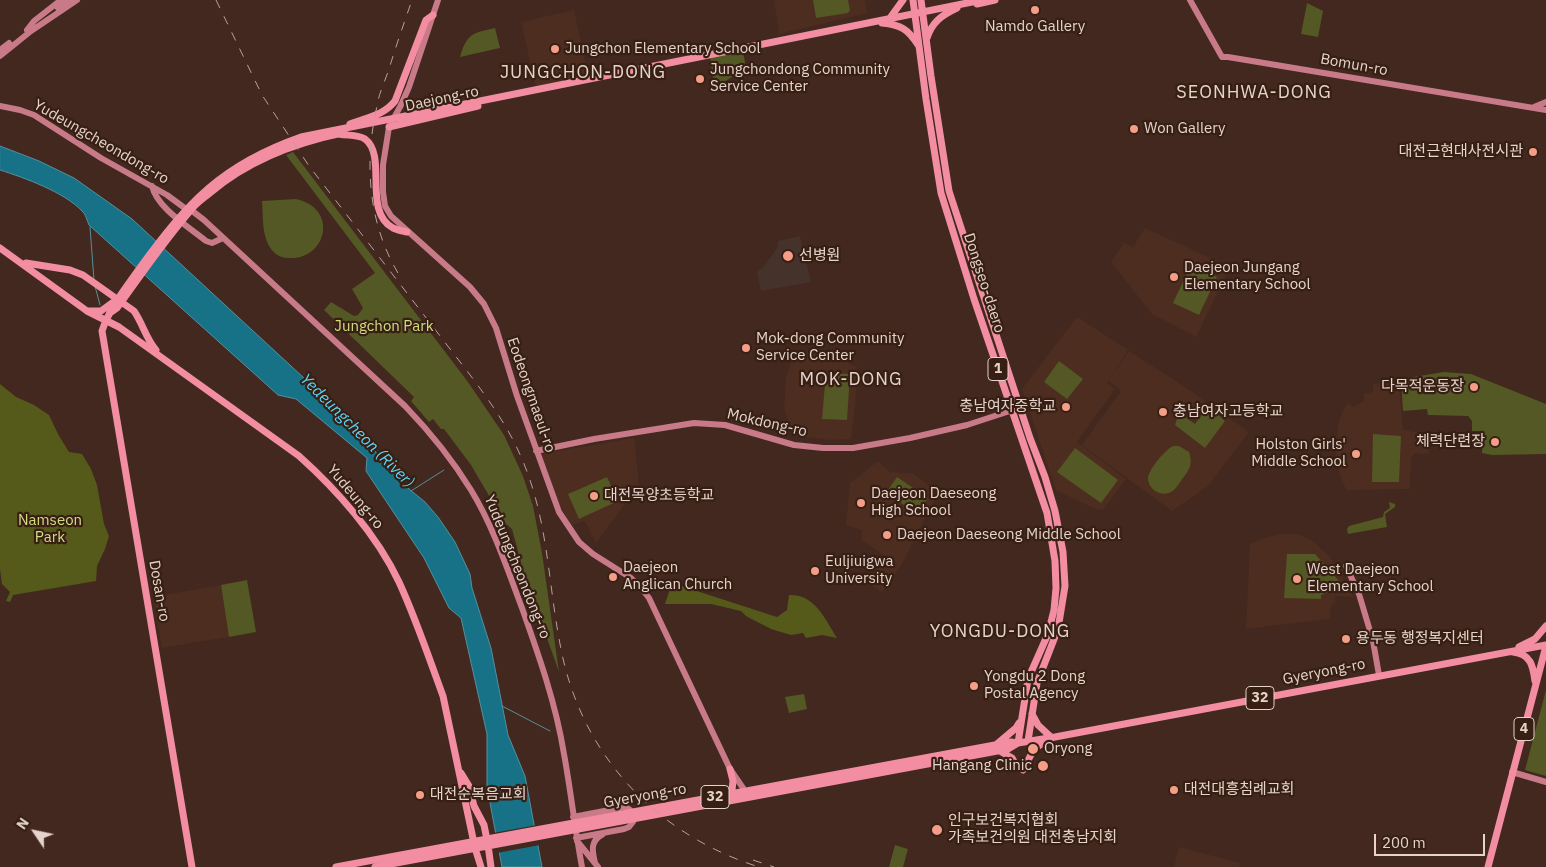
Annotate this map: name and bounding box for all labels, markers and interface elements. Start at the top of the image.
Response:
marker: Namdo Gallery [1029,4,1041,16]
place label: Namdo Gallery [985,18,1085,36]
place label: Jungchon Elementary School [565,40,761,58]
marker: Jungchon Elementary School [549,43,561,55]
street label: Bomun-ro [1319,50,1389,80]
place label: Jungchondong Community Service Center [710,61,890,96]
district label: JUNGCHON-DONG [498,62,668,84]
marker: Jungchondong Community Service Center [694,73,706,85]
street label: Daejong-ro [404,82,480,116]
district label: SEONHWA-DONG [1175,82,1333,104]
street label: Yudeungcheondong-ro [30,96,172,188]
place label: Won Gallery [1144,120,1225,138]
marker: Won Gallery [1128,123,1140,135]
place label: 대전근현대사전시관 [1399,143,1523,161]
marker: 대전근현대사전시관 [1527,146,1539,158]
street label: Dongseo-daero [959,231,1009,335]
place label: 선병원 [799,247,840,265]
marker: 선병원 [781,249,795,263]
place label: Daejeon Jungang Elementary School [1184,259,1311,294]
marker: Daejeon Jungang Elementary School [1168,271,1180,283]
park label: Jungchon Park [334,318,434,336]
place label: Mok-dong Community Service Center [756,330,904,365]
street label: Eodeongmaeul-ro [503,335,559,455]
marker: Mok-dong Community Service Center [740,342,752,354]
road number: 1 [988,358,1008,380]
district label: MOK-DONG [798,369,904,391]
water label: Yedeungcheon (River) [296,370,418,492]
place label: 다목적운동장 [1381,378,1464,396]
marker: 다목적운동장 [1468,381,1480,393]
place label: 충남여자중학교 [959,398,1056,416]
marker: 충남여자중학교 [1060,401,1072,413]
place label: 충남여자고등학교 [1173,403,1283,421]
street label: Mokdong-ro [725,405,809,441]
marker: 충남여자고등학교 [1157,406,1169,418]
place label: 체력단련장 [1416,433,1485,451]
place label: Holston Girls' Middle School [1251,436,1346,471]
marker: 체력단련장 [1489,436,1501,448]
marker: Holston Girls' Middle School [1350,448,1362,460]
street label: Yudeung-ro [323,461,387,533]
place label: Daejeon Daeseong High School [871,485,996,520]
place label: 대전목양초등학교 [604,487,714,505]
marker: 대전목양초등학교 [588,490,600,502]
street label: Yudeungcheondong-ro [480,493,554,641]
marker: Daejeon Daeseong High School [855,497,867,509]
park label: Namseon Park [18,512,82,547]
place label: Daejeon Daeseong Middle School [897,526,1121,544]
marker: Daejeon Daeseong Middle School [881,529,893,541]
place label: Euljiuigwa University [825,553,893,588]
street label: Dosan-ro [145,559,173,623]
place label: Daejeon Anglican Church [623,559,732,594]
place label: West Daejeon Elementary School [1307,561,1434,596]
marker: Euljiuigwa University [809,565,821,577]
marker: Daejeon Anglican Church [607,571,619,583]
marker: West Daejeon Elementary School [1291,573,1303,585]
district label: YONGDU-DONG [928,621,1072,643]
place label: 용두동 행정복지센터 [1356,630,1484,648]
marker: 용두동 행정복지센터 [1340,633,1352,645]
street label: Gyeryong-ro [1281,655,1367,689]
place label: Yongdu 2 Dong Postal Agency [984,668,1085,703]
marker: Yongdu 2 Dong Postal Agency [968,680,980,692]
road number: 32 [1246,686,1274,710]
road number: 4 [1514,718,1534,741]
place label: Oryong [1044,740,1093,758]
marker: Oryong [1026,742,1040,756]
place label: Hangang Clinic [932,757,1032,775]
marker: Hangang Clinic [1036,759,1050,773]
street label: Gyeryong-ro [602,780,688,812]
place label: 대전대흥침례교회 [1184,781,1294,799]
marker: 대전대흥침례교회 [1168,784,1180,796]
place label: 대전순복음교회 [430,786,527,804]
road number: 32 [701,786,729,809]
marker: 대전순복음교회 [414,789,426,801]
north arrow [10,807,60,857]
place label: 인구보건복지협회 가족보건의원 대전충남지회 [948,812,1117,847]
text: N [12,814,33,833]
marker: 인구보건복지협회 가족보건의원 대전충남지회 [930,823,944,837]
scale bar [1376,824,1487,856]
text: 200 m [1382,833,1426,852]

